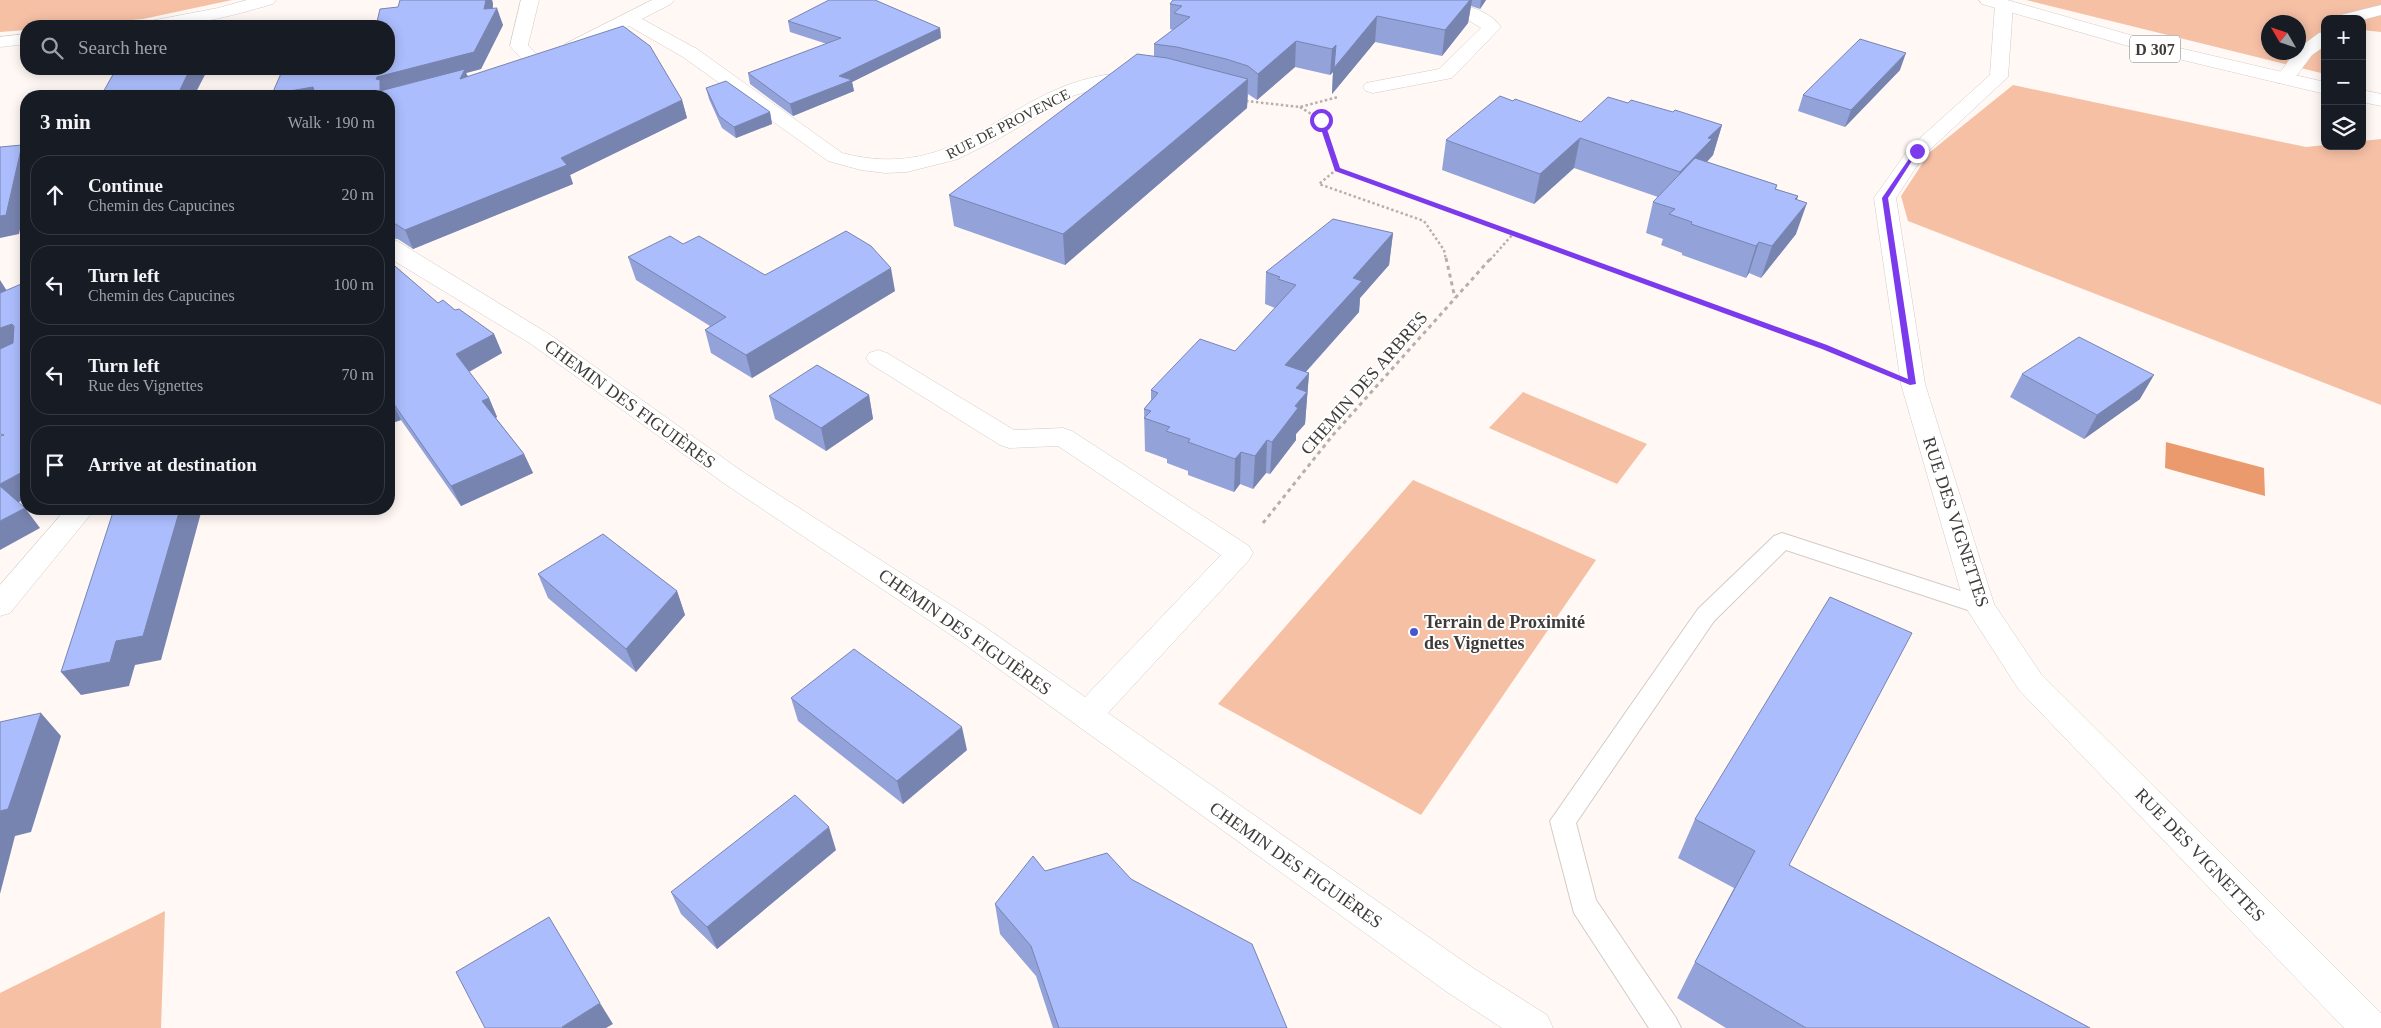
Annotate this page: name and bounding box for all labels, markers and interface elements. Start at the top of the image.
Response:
north arrow [2261,15,2306,60]
map controls [2321,15,2366,150]
button: + [2321,15,2366,60]
search box [20,20,395,75]
icon: search [38,34,66,62]
road number: D 307 [2130,36,2180,62]
text: Search here [78,37,167,58]
button: − [2321,60,2366,105]
street label: RUE DE PROVENCE [943,86,1073,162]
button: layers [2321,105,2366,150]
route start [1310,109,1333,132]
text: 3 min [40,110,91,134]
text: Walk · 190 m [288,114,375,131]
route end [1906,140,1929,163]
text: Continue [88,175,163,196]
icon: ahead [41,181,69,209]
text: 20 m [342,186,374,203]
text: Chemin des Capucines [88,197,235,214]
text: Turn left [88,265,160,286]
icon: left [41,271,69,299]
text: 100 m [334,276,374,293]
text: Chemin des Capucines [88,287,235,304]
street label: CHEMIN DES ARBRES [1296,307,1432,459]
street label: CHEMIN DES FIGUIÈRES [541,335,720,473]
text: Turn left [88,355,160,376]
icon: left [41,361,69,389]
text: 70 m [342,366,374,383]
text: Rue des Vignettes [88,377,203,394]
street label: RUE DES VIGNETTES [1919,434,1993,610]
icon: arrive [41,451,69,479]
text: Arrive at destination [88,454,257,475]
street label: CHEMIN DES FIGUIÈRES [875,564,1056,699]
place label: Terrain de Proximité des Vignettes [1424,612,1585,653]
marker: Terrain de Proximité des Vignettes [1408,626,1420,638]
street label: RUE DES VIGNETTES [2131,784,2269,926]
street label: CHEMIN DES FIGUIÈRES [1206,797,1387,932]

